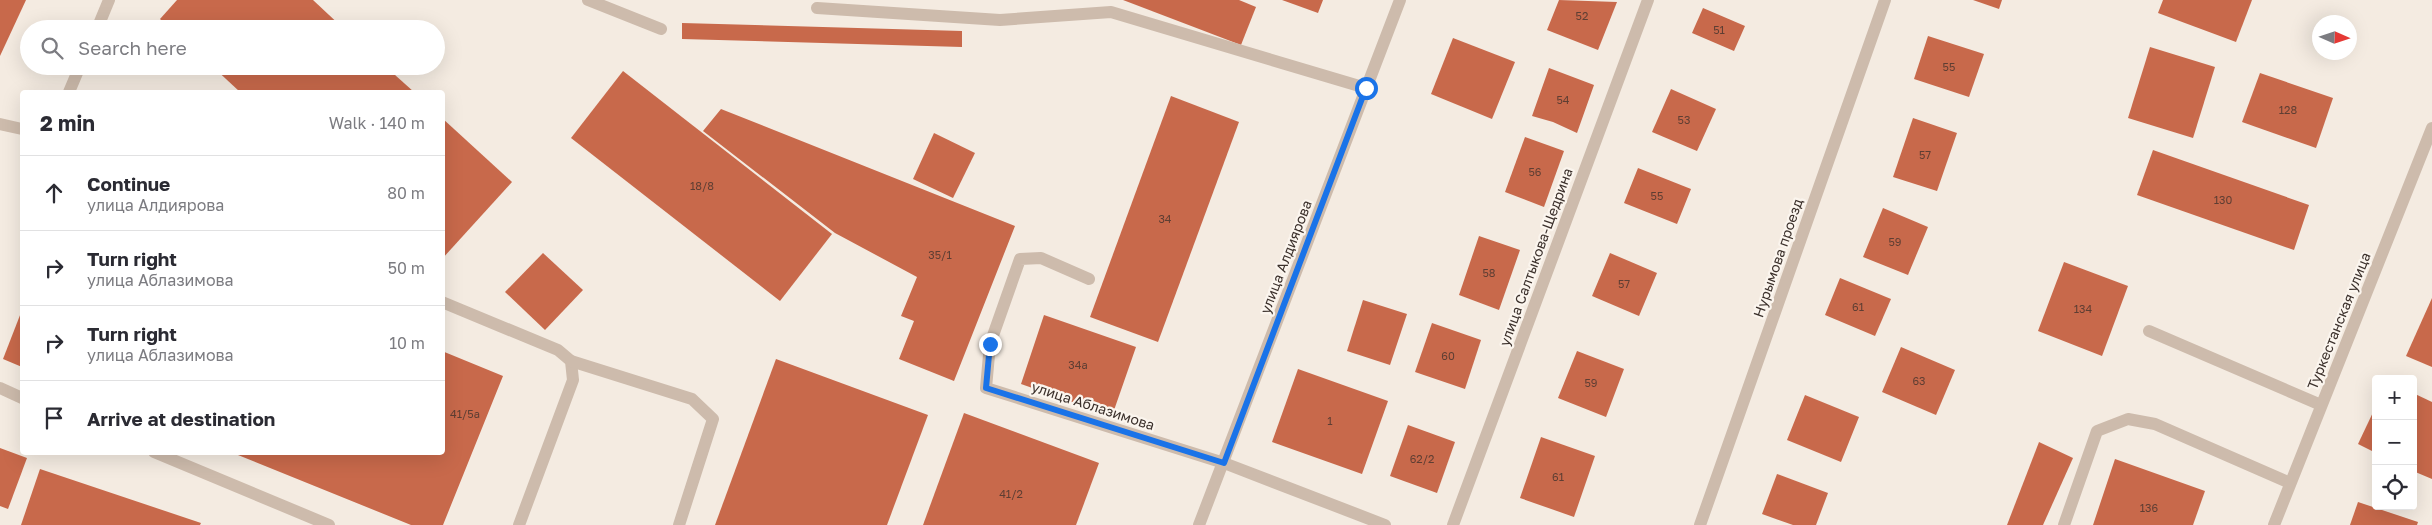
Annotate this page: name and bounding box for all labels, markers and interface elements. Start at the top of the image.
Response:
house number: 52 [1576,9,1588,22]
north arrow [2312,15,2357,60]
search box [20,20,445,75]
house number: 51 [1713,23,1725,36]
icon: search [38,34,66,62]
text: Search here [78,36,187,59]
house number: 55 [1943,60,1955,73]
route start [1355,77,1378,100]
house number: 54 [1556,93,1570,106]
house number: 128 [2279,103,2297,116]
text: 2 min [40,110,95,136]
text: Walk · 140 m [329,113,425,133]
house number: 53 [1678,113,1690,126]
house number: 57 [1919,148,1931,161]
street label: улица Салтыкова-Щедрина [1495,165,1576,348]
house number: 56 [1528,165,1542,178]
text: Continue [87,172,170,195]
icon: ahead [40,179,68,207]
house number: 18/8 [690,179,714,192]
text: 80 m [387,183,425,203]
house number: 55 [1651,189,1663,202]
house number: 130 [2214,193,2232,206]
text: улица Алдиярова [87,195,224,215]
street label: Нурымова проезд [1749,196,1806,319]
street label: улица Алдиярова [1256,198,1315,316]
house number: 34 [1158,212,1172,225]
house number: 59 [1888,235,1902,248]
text: Turn right [87,247,177,270]
house number: 35/1 [928,248,952,261]
street label: Туркестанская улица [2303,250,2374,392]
icon: right [40,254,68,282]
text: 50 m [388,258,425,278]
house number: 58 [1482,266,1496,279]
text: улица Аблазимова [87,270,234,290]
house number: 57 [1618,277,1630,290]
house number: 61 [1852,300,1864,313]
house number: 134 [2074,302,2093,315]
text: Turn right [87,322,177,345]
icon: right [40,329,68,357]
text: 10 m [389,333,425,353]
route end [979,333,1002,356]
text: улица Аблазимова [87,345,234,365]
house number: 60 [1441,349,1455,362]
house number: 34а [1068,358,1088,371]
house number: 63 [1912,374,1926,387]
map controls [2372,375,2417,510]
button: + [2372,375,2417,420]
house number: 59 [1584,376,1598,389]
street label: улица Аблазимова [1030,378,1157,433]
icon: arrive [40,404,68,432]
text: Arrive at destination [87,407,275,430]
house number: 41/5а [450,407,480,420]
house number: 1 [1327,414,1333,427]
button: − [2372,420,2417,465]
house number: 62/2 [1410,452,1434,465]
button: locate [2372,465,2417,510]
house number: 61 [1552,470,1564,483]
house number: 41/2 [999,487,1023,500]
house number: 136 [2140,501,2159,514]

